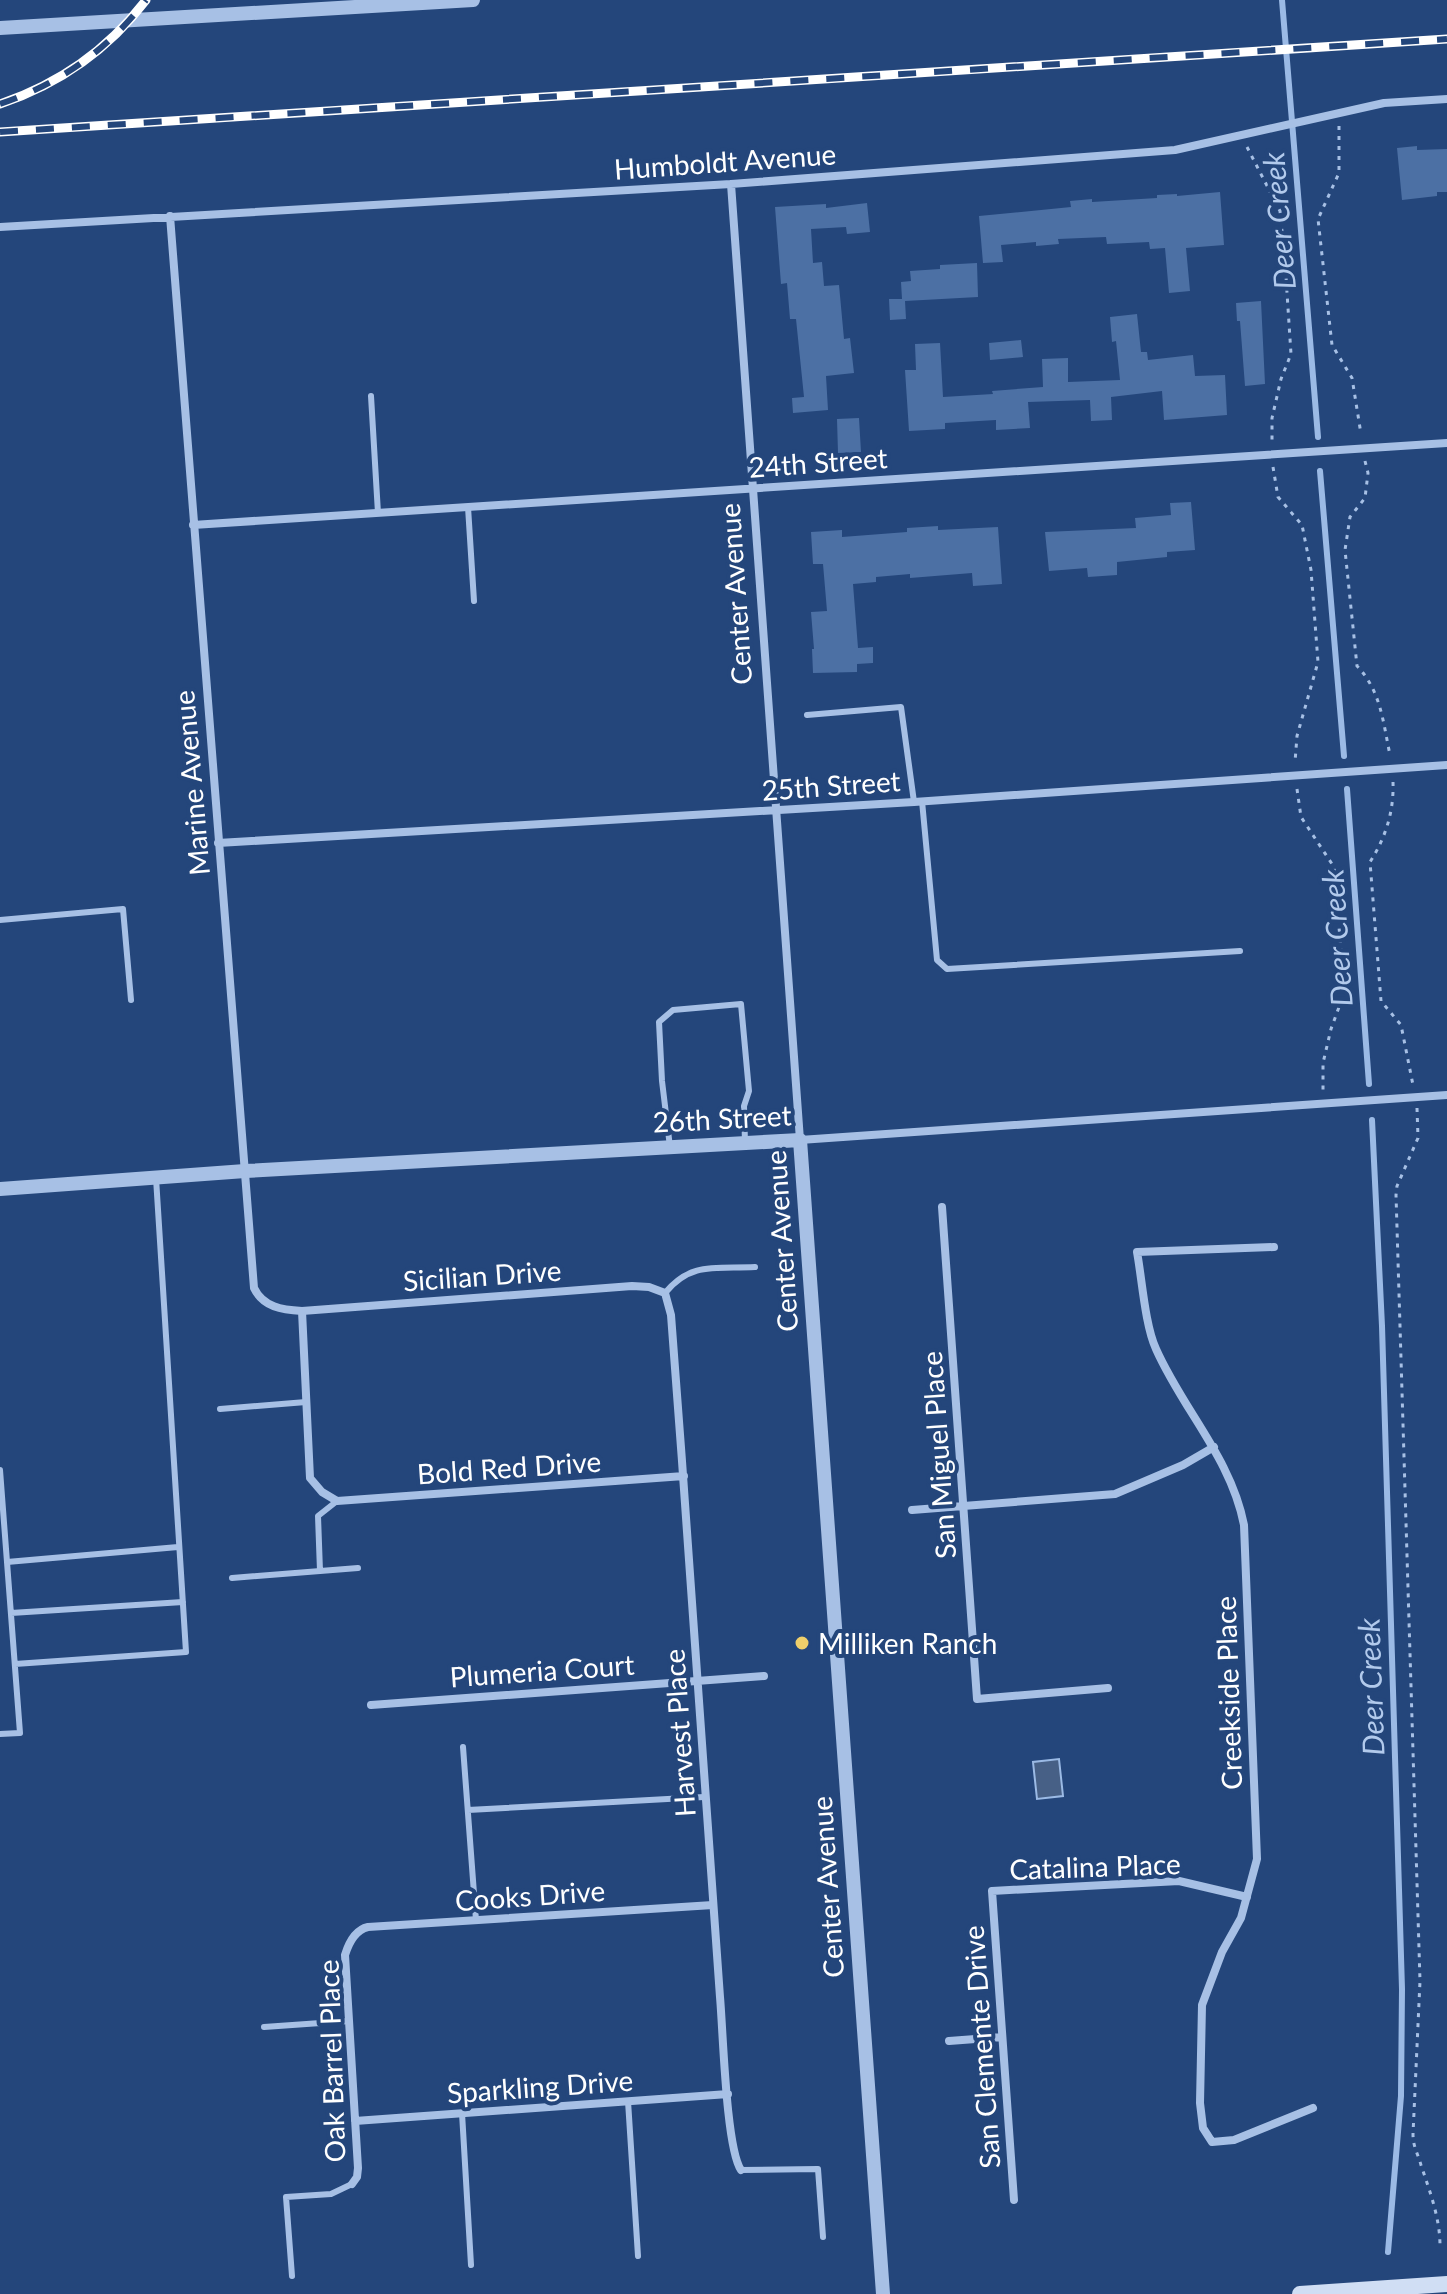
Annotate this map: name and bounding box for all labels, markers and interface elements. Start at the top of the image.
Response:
street label: Humboldt Avenue [613,136,837,186]
water label: Deer Creek [1254,150,1302,291]
street label: 24th Street [747,440,889,484]
street label: Center Avenue [712,502,758,686]
street label: Marine Avenue [166,689,216,877]
street label: 25th Street [760,763,902,807]
water label: Deer Creek [1313,867,1359,1008]
street label: 26th Street [652,1097,792,1139]
street label: Center Avenue [758,1149,804,1333]
street label: Sicilian Drive [402,1253,562,1297]
street label: San Miguel Place [914,1350,962,1560]
street label: Bold Red Drive [416,1444,602,1490]
street label: Creekside Place [1208,1596,1248,1790]
water label: Deer Creek [1350,1617,1390,1756]
place label: Milliken Ranch [818,1626,997,1660]
marker: Milliken Ranch [793,1634,811,1652]
street label: Plumeria Court [449,1647,635,1693]
street label: Harvest Place [656,1648,702,1818]
street label: Center Avenue [804,1795,850,1979]
street label: Catalina Place [1009,1846,1181,1886]
street label: Cooks Drive [454,1873,606,1917]
street label: San Clemente Drive [956,1924,1006,2170]
street label: Oak Barrel Place [310,1959,352,2163]
street label: Sparkling Drive [446,2063,634,2109]

